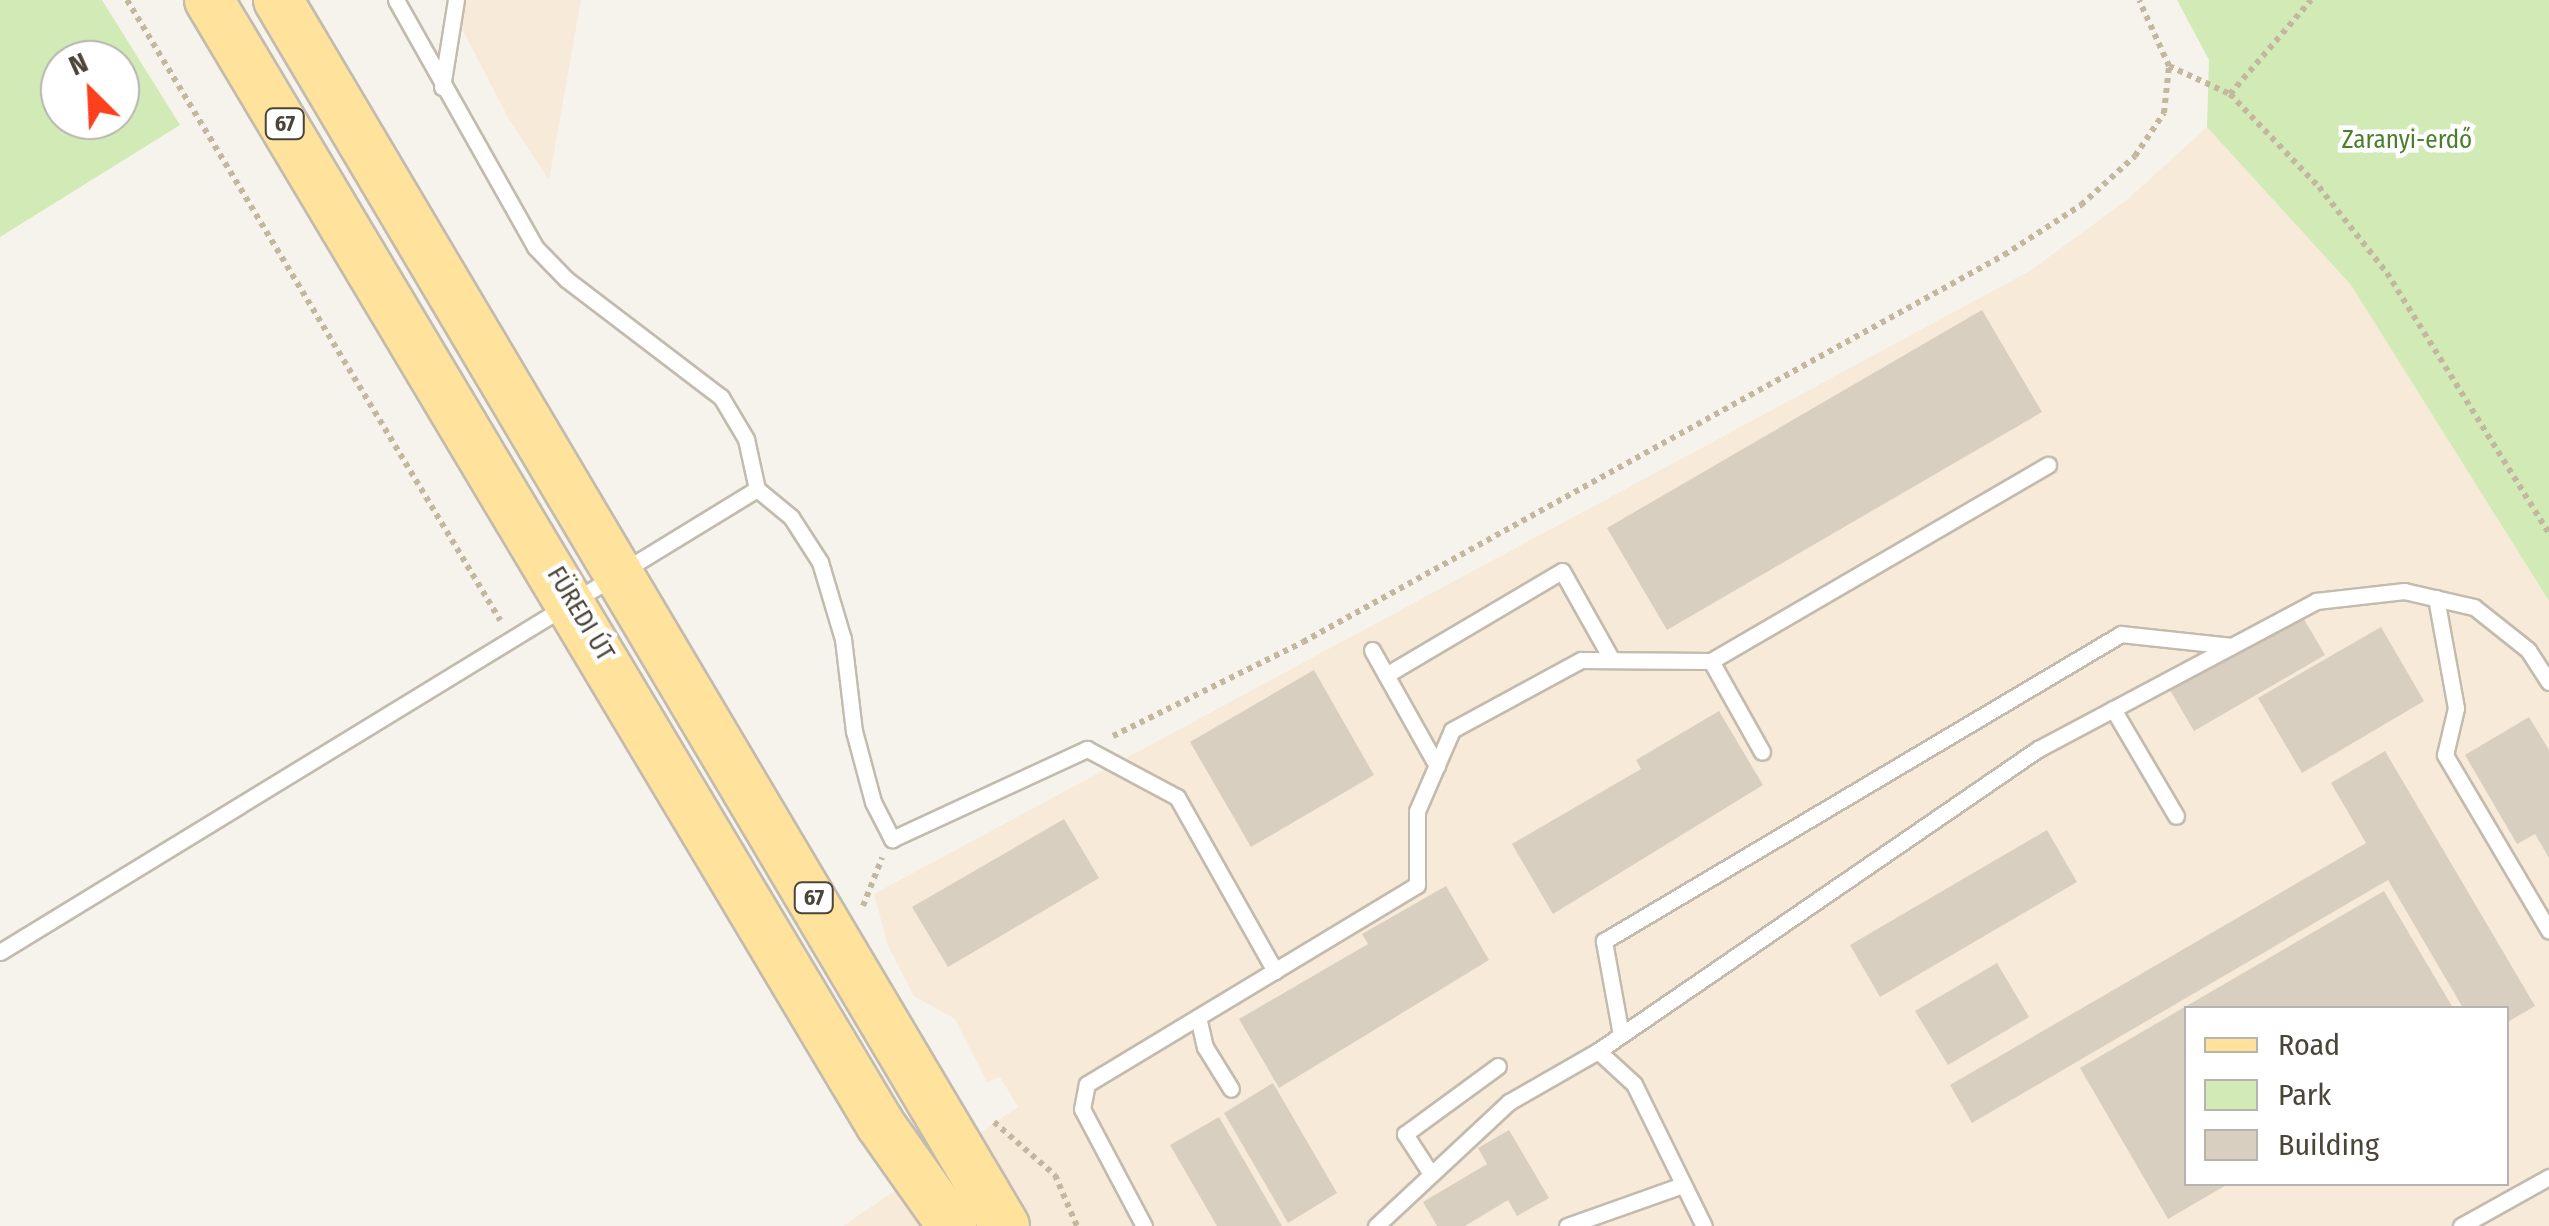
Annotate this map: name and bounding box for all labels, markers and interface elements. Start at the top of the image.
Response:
north arrow [40,40,140,140]
text: N [64,45,93,82]
road number: 67 [262,107,308,141]
park label: Zaranyi-erdő [2342,125,2472,155]
street label: FÜREDI ÚT [540,562,620,666]
road number: 67 [792,881,836,915]
legend [2184,1006,2509,1186]
text: Road [2278,1027,2340,1063]
text: Park [2278,1077,2331,1113]
text: Building [2278,1127,2379,1163]

